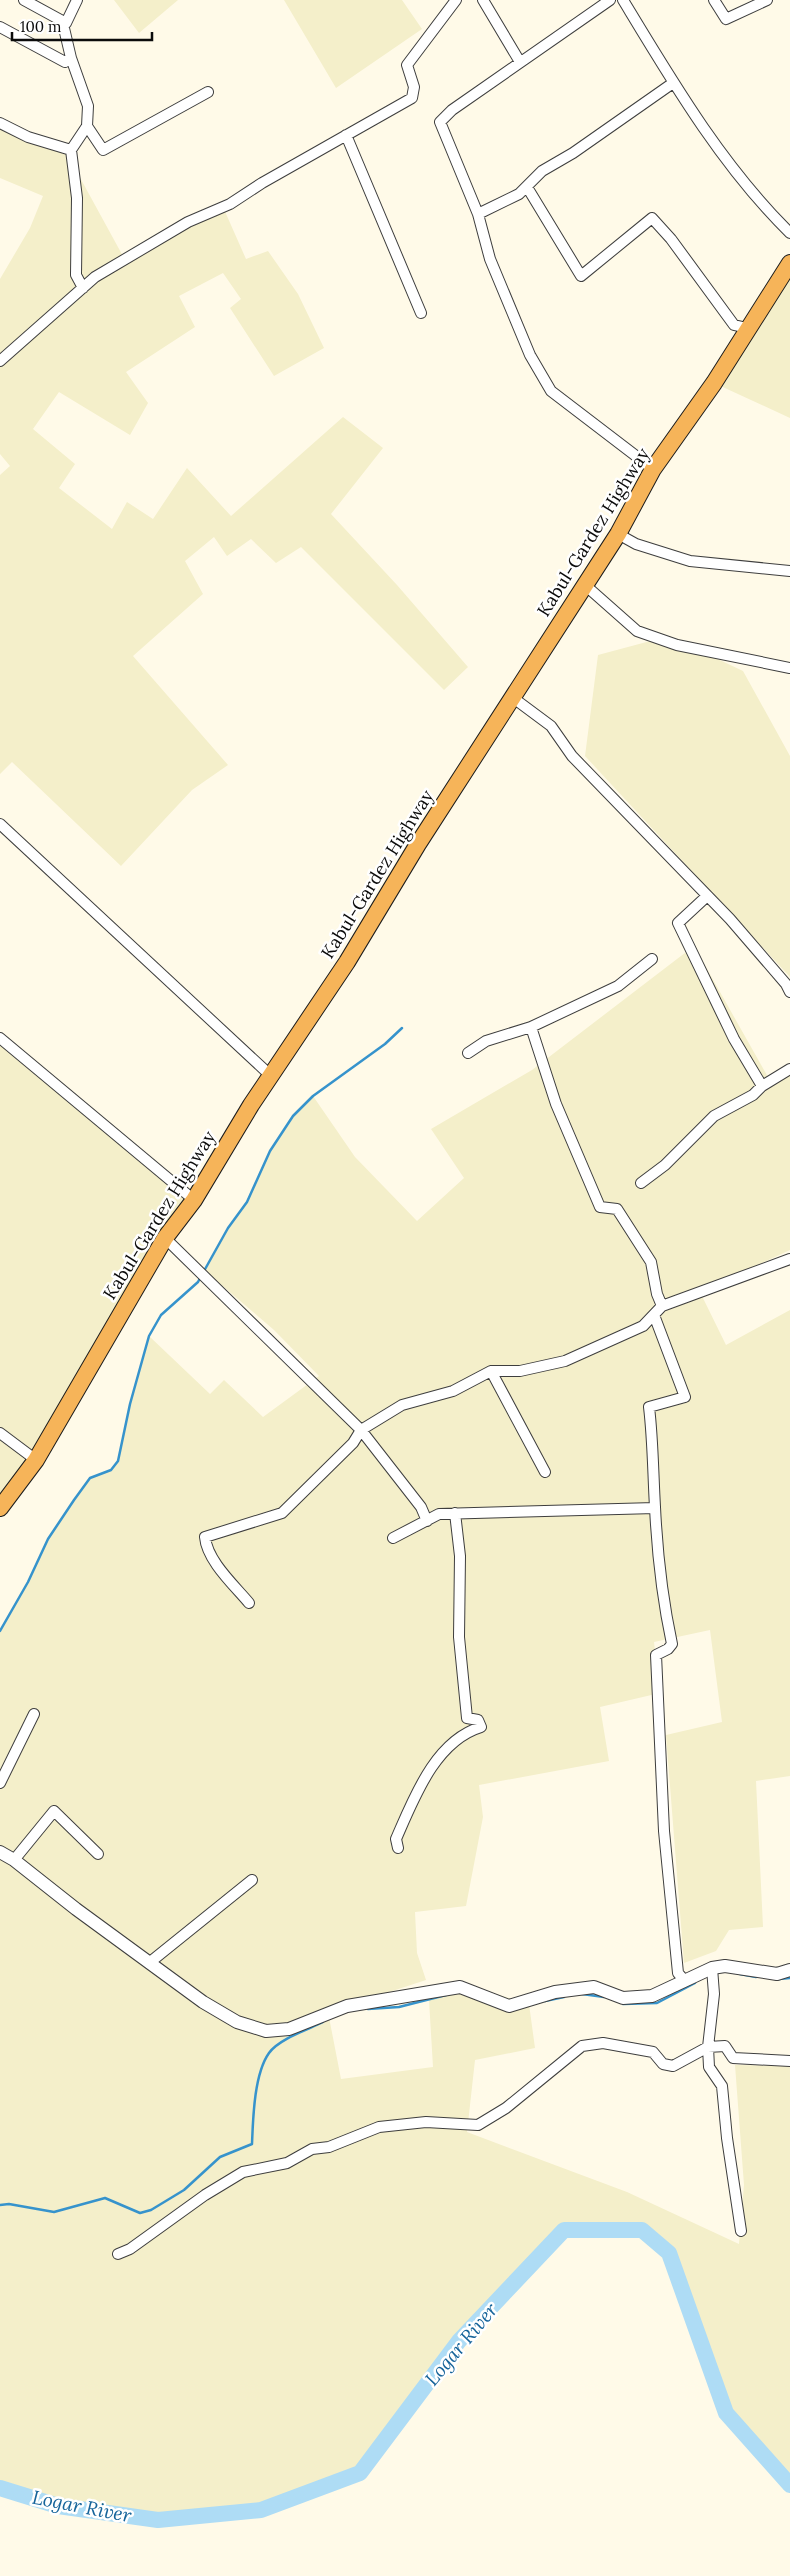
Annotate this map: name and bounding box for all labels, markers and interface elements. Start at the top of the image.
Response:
scale bar [12,10,152,42]
text: 100 m [20,17,61,36]
street label: Kabul-Gardez Highway [532,443,655,621]
street label: Kabul-Gardez Highway [316,785,439,963]
street label: Kabul-Gardez Highway [98,1126,221,1304]
water label: Logar River [420,2298,503,2390]
water label: Logar River [30,2485,134,2527]

